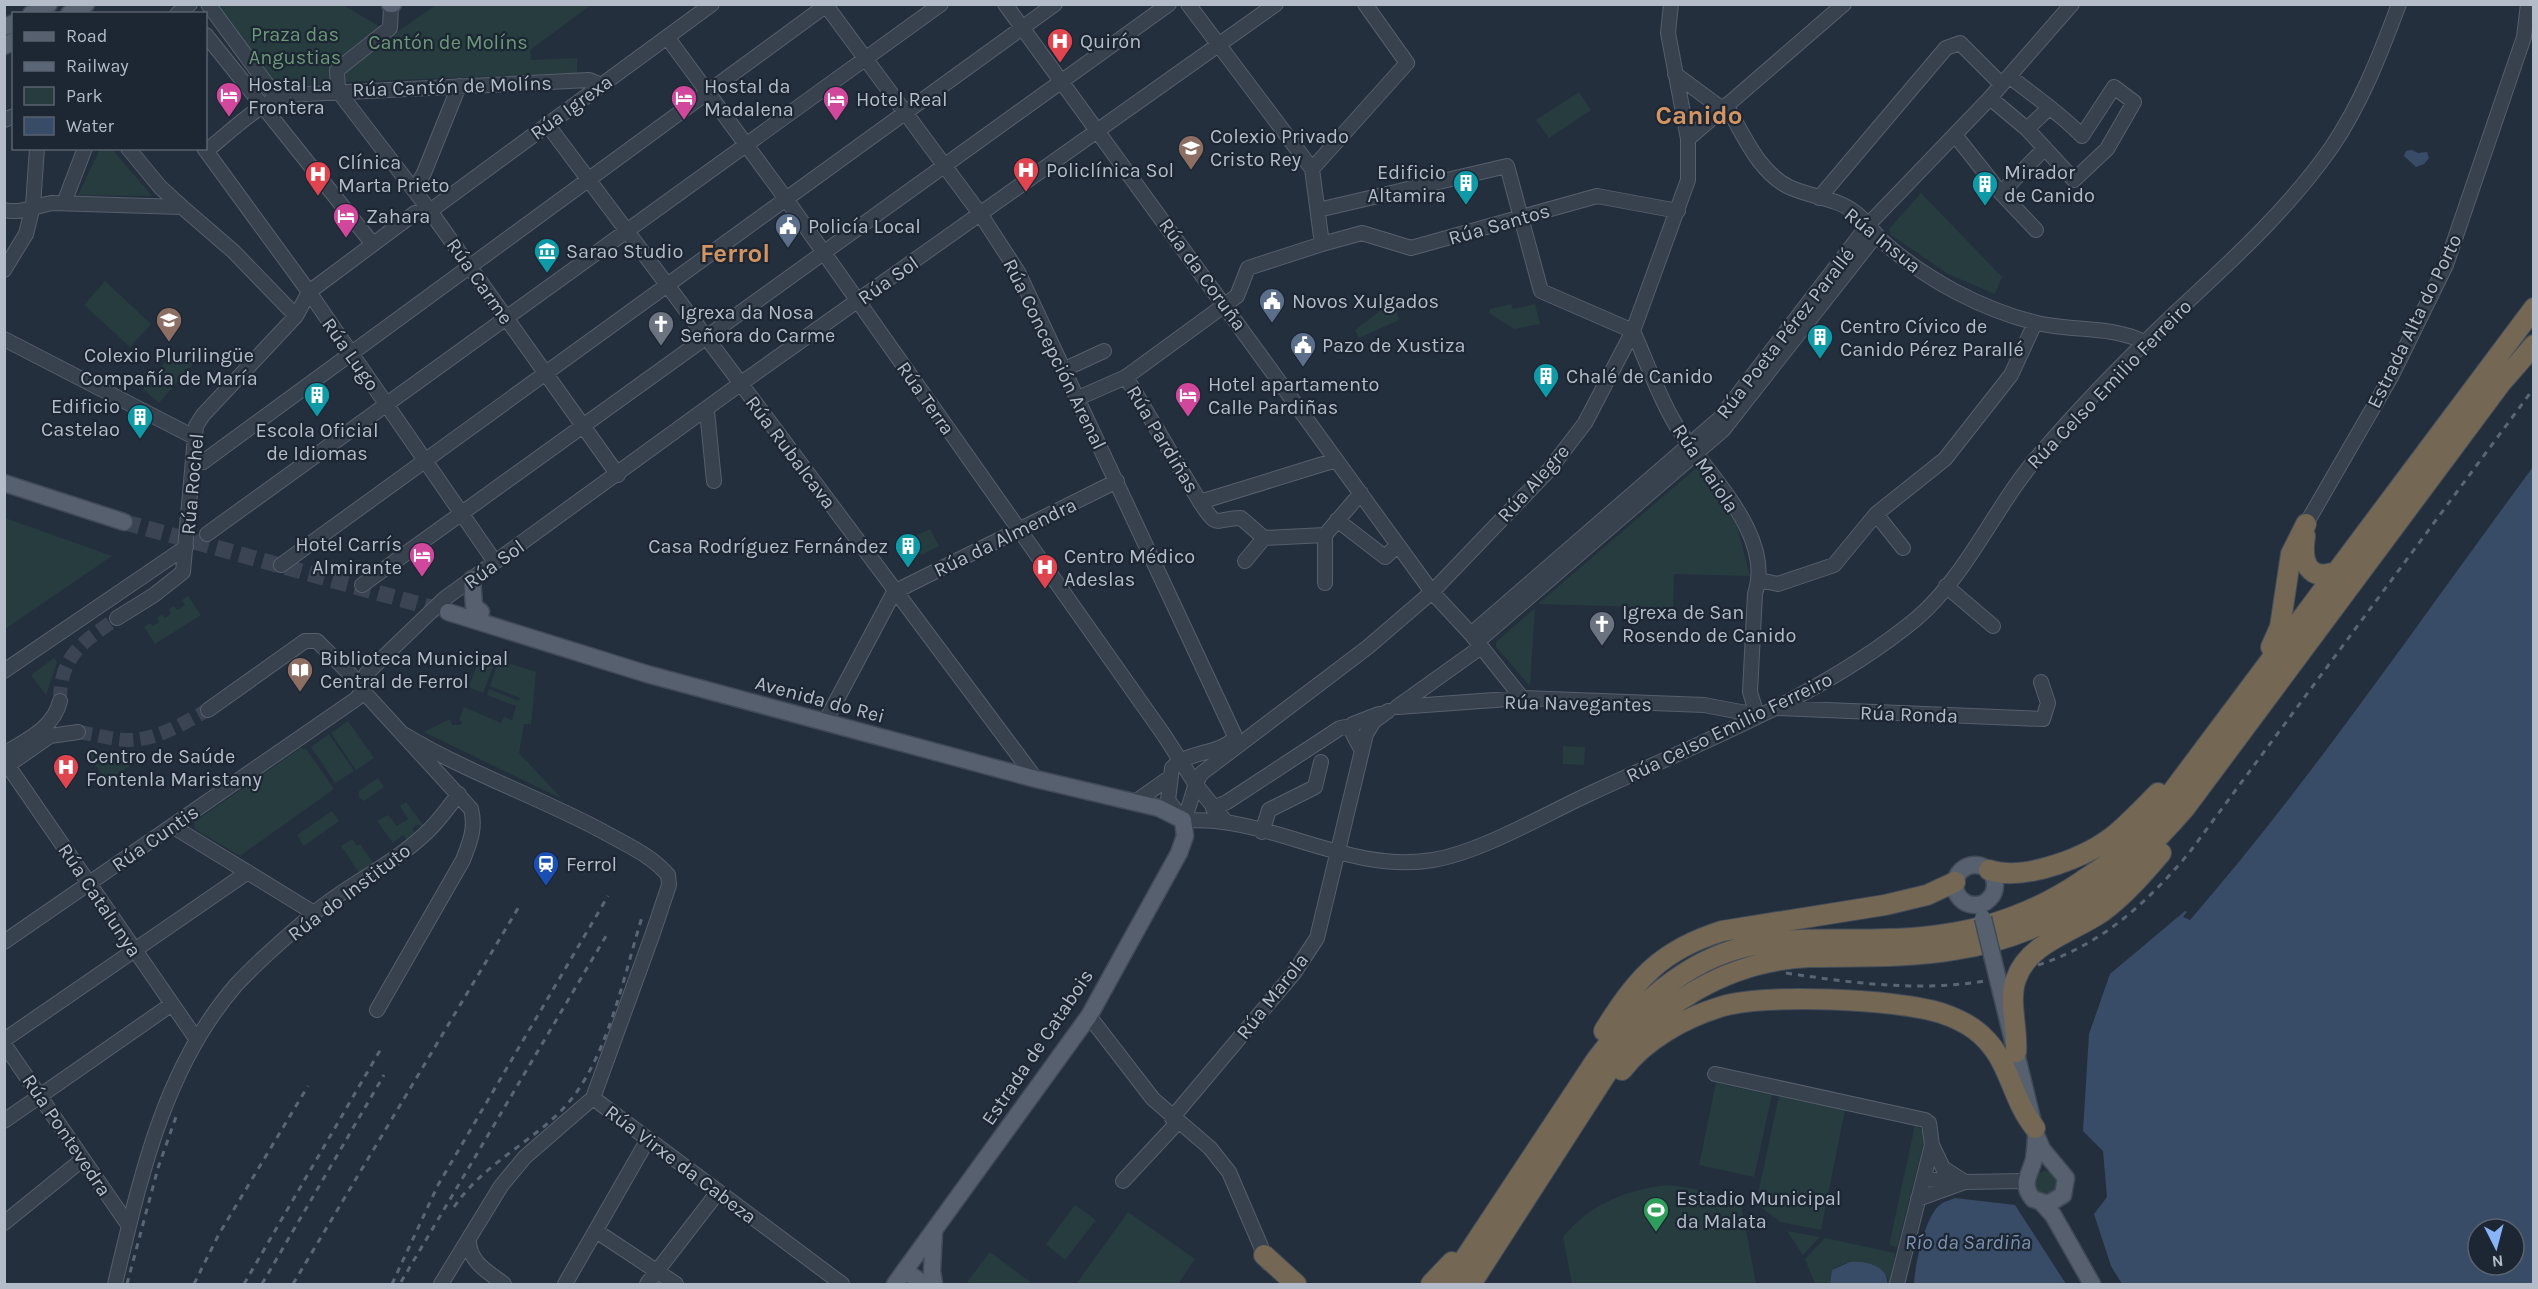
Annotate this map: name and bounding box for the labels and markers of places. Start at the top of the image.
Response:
hospital icon: Quirón [1045,26,1075,64]
place label: Quirón [1080,30,1141,53]
place label: Hostal La Frontera [248,73,332,119]
place label: Hostal da Madalena [704,75,794,121]
hotel icon: Hostal La Frontera [214,80,244,118]
hotel icon: Hostal da Madalena [669,83,699,121]
hotel icon: Hotel Real [821,84,851,122]
place label: Hotel Real [856,88,948,111]
place label: Colexio Privado Cristo Rey [1210,125,1349,171]
school or university icon: Colexio Privado Cristo Rey [1176,133,1206,171]
place label: Clínica Marta Prieto [338,151,449,197]
hospital icon: Policlínica Sol [1011,155,1041,193]
hospital icon: Clínica Marta Prieto [303,159,333,197]
place label: Policlínica Sol [1046,159,1174,182]
place label: Edificio Altamira [1367,161,1446,207]
place label: Mirador de Canido [2004,161,2095,207]
building icon: Edificio Altamira [1451,168,1481,206]
building icon: Mirador de Canido [1970,169,2000,207]
hotel icon: Zahara [331,201,361,239]
place label: Zahara [366,205,430,228]
public building icon: Policía Local [773,211,803,249]
place label: Policía Local [808,215,921,238]
museum icon: Sarao Studio [532,236,562,274]
place label: Sarao Studio [566,240,683,263]
public building icon: Novos Xulgados [1257,286,1287,324]
place label: Novos Xulgados [1292,290,1439,313]
place label: Igrexa da Nosa Señora do Carme [680,301,835,347]
school or university icon: Colexio Plurilingüe Compañía de María [154,305,184,343]
church icon: Igrexa da Nosa Señora do Carme [646,309,676,347]
place label: Centro Cívico de Canido Pérez Parallé [1840,315,2024,361]
building icon: Centro Cívico de Canido Pérez Parallé [1805,322,1835,360]
public building icon: Pazo de Xustiza [1288,330,1318,368]
place label: Pazo de Xustiza [1322,334,1466,357]
place label: Colexio Plurilingüe Compañía de María [80,344,258,390]
building icon: Chalé de Canido [1531,361,1561,399]
place label: Chalé de Canido [1566,365,1713,388]
place label: Hotel apartamento Calle Pardiñas [1208,373,1379,419]
building icon: Escola Oficial de Idiomas [302,380,332,418]
hotel icon: Hotel apartamento Calle Pardiñas [1173,380,1203,418]
place label: Edificio Castelao [41,395,120,441]
building icon: Edificio Castelao [125,402,155,440]
place label: Escola Oficial de Idiomas [256,419,378,465]
building icon: Casa Rodríguez Fernández [893,531,923,569]
place label: Hotel Carrís Almirante [295,533,402,579]
place label: Casa Rodríguez Fernández [648,535,888,558]
hotel icon: Hotel Carrís Almirante [407,540,437,578]
place label: Centro Médico Adeslas [1064,545,1195,591]
hospital icon: Centro Médico Adeslas [1030,552,1060,590]
place label: Igrexa de San Rosendo de Canido [1622,601,1797,647]
church icon: Igrexa de San Rosendo de Canido [1587,609,1617,647]
place label: Biblioteca Municipal Central de Ferrol [320,647,508,693]
library icon: Biblioteca Municipal Central de Ferrol [285,655,315,693]
place label: Centro de Saúde Fontenla Maristany [86,745,262,791]
hospital icon: Centro de Saúde Fontenla Maristany [51,752,81,790]
station icon: Ferrol [531,849,561,887]
place label: Ferrol [566,853,617,876]
place label: Estadio Municipal da Malata [1676,1187,1841,1233]
sports icon: Estadio Municipal da Malata [1641,1195,1671,1233]

